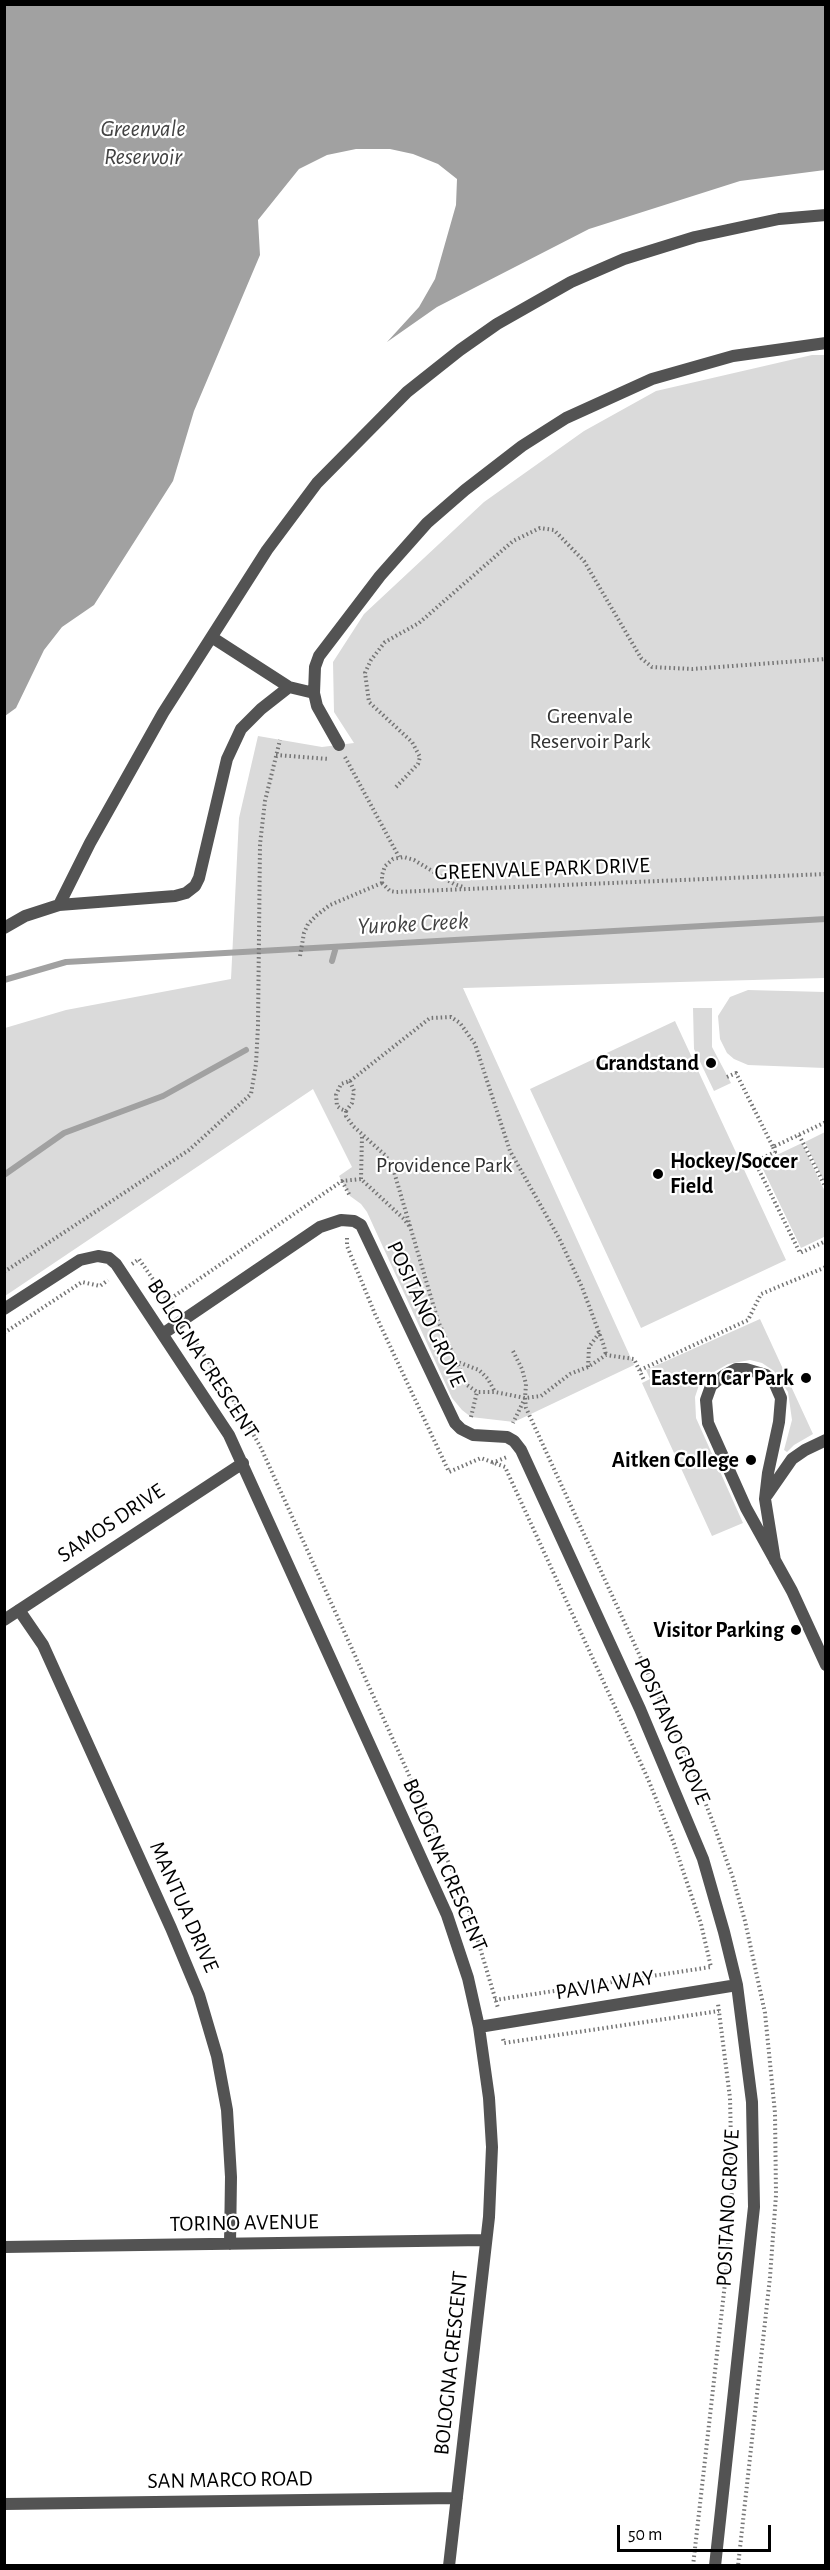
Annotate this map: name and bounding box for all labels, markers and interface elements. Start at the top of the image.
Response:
water label: Greenvale Reservoir [101,115,185,171]
park label: Greenvale Reservoir Park [529,703,651,754]
street label: GREENVALE PARK DRIVE [434,852,650,886]
water label: Yuroke Creek [357,907,469,941]
place label: Grandstand [596,1050,699,1076]
marker: Grandstand [704,1056,718,1070]
place label: Hockey/Soccer Field [670,1148,798,1200]
park label: Providence Park [376,1152,512,1178]
marker: Hockey/Soccer Field [651,1167,665,1181]
street label: POSITANO GROVE [381,1237,471,1391]
street label: BOLOGNA CRESCENT [142,1274,264,1444]
place label: Eastern Car Park [651,1365,794,1391]
marker: Eastern Car Park [799,1371,813,1385]
place label: Aitken College [612,1447,739,1473]
marker: Aitken College [744,1453,758,1467]
street label: SAMOS DRIVE [52,1478,170,1568]
place label: Visitor Parking [653,1617,784,1643]
marker: Visitor Parking [789,1623,803,1637]
street label: POSITANO GROVE [628,1654,716,1808]
street label: BOLOGNA CRESCENT [397,1775,493,1955]
street label: MANTUA DRIVE [143,1838,225,1976]
street label: PAVIA WAY [554,1964,656,2006]
street label: POSITANO GROVE [711,2129,745,2287]
street label: TORINO AVENUE [169,2209,319,2237]
street label: BOLOGNA CRESCENT [428,2270,474,2456]
street label: SAN MARCO ROAD [147,2465,313,2495]
scale bar [620,2513,774,2551]
text: 50 m [628,2526,662,2544]

